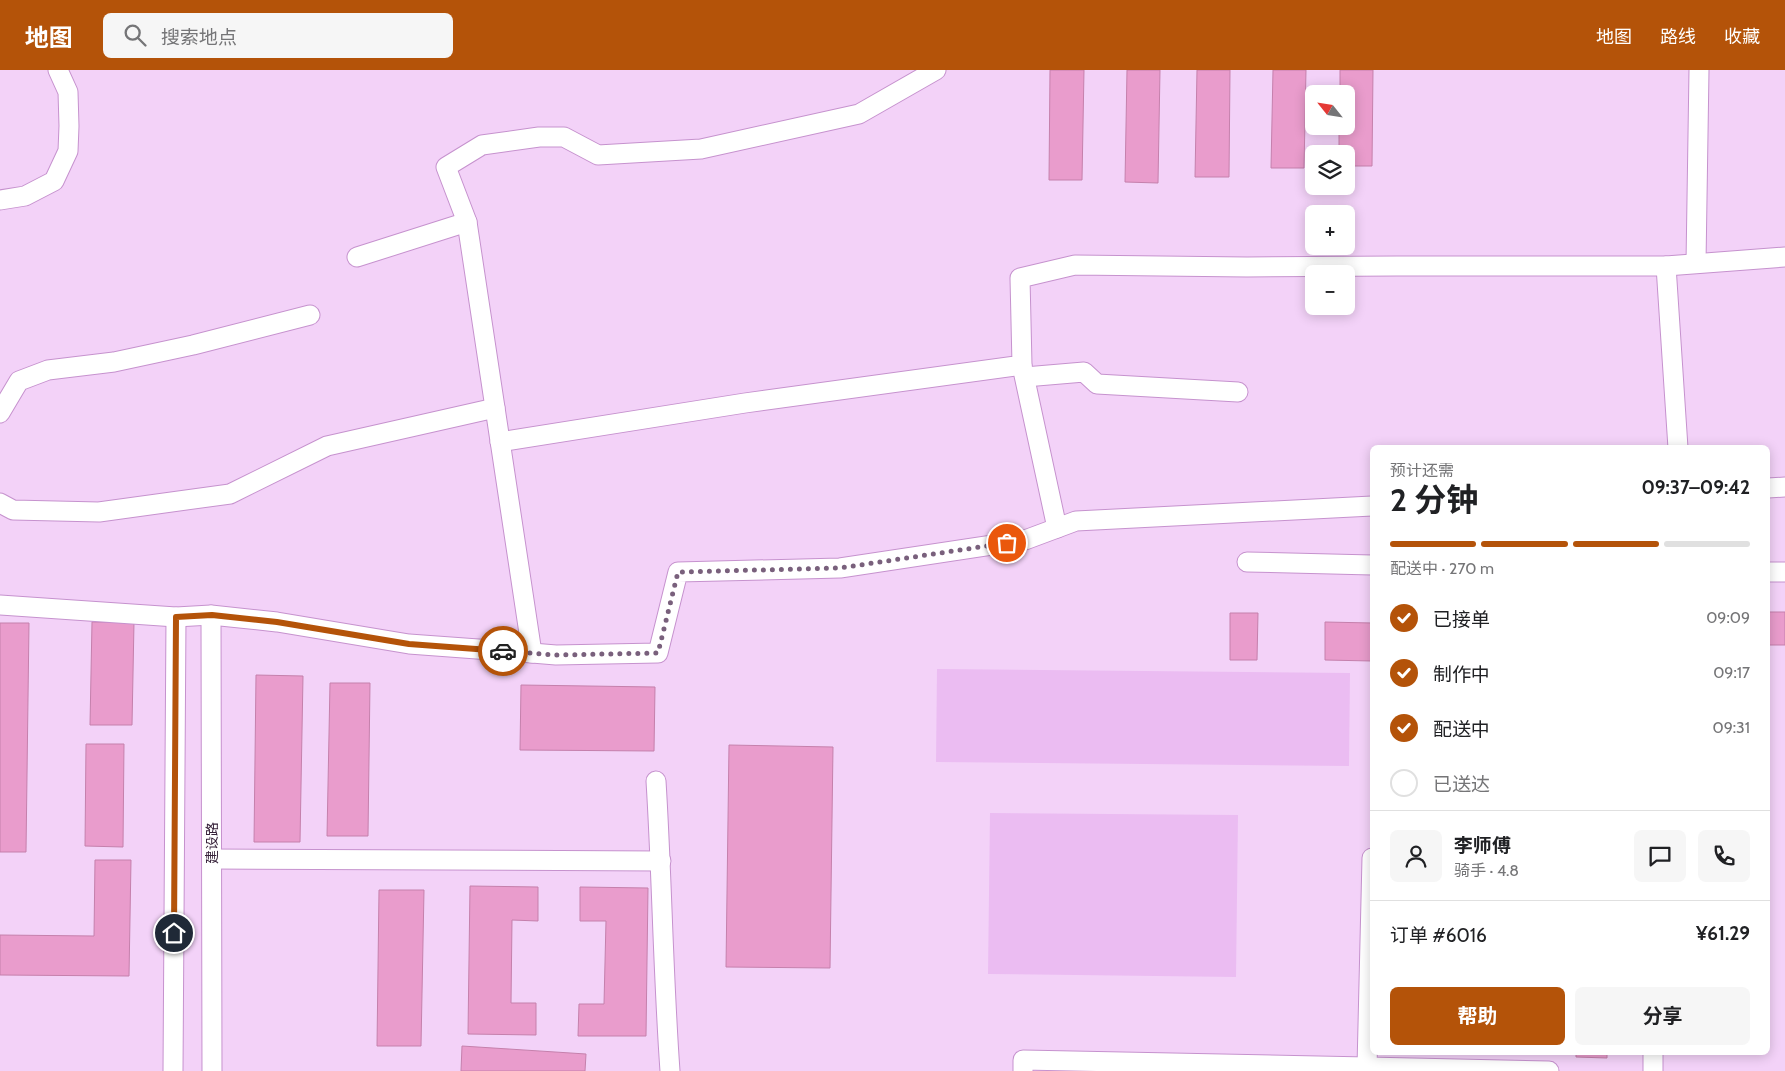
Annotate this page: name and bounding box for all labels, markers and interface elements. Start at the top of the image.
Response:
search box [103,13,453,58]
icon: search [121,21,149,49]
text: 地图 [25,23,73,52]
text: 搜索地点 [161,26,237,49]
text: 地图 [1596,26,1632,48]
text: 路线 [1660,26,1696,48]
text: 收藏 [1724,26,1760,48]
north arrow [1305,85,1355,135]
map controls [1305,85,1355,315]
button: layers [1305,145,1355,195]
button: + [1305,205,1355,255]
button: − [1305,265,1355,315]
text: 预计还需 [1390,461,1454,480]
text: 09:37–09:42 [1641,476,1750,499]
text: 2 分钟 [1390,480,1478,519]
pin [986,522,1028,564]
icon: bag [993,529,1021,557]
text: 配送中 · 270 m [1390,559,1494,578]
icon: check [1390,604,1418,632]
text: 已接单 [1433,608,1490,631]
text: 09:09 [1706,608,1750,627]
courier [478,626,528,676]
icon: car [489,637,517,665]
icon: check [1390,659,1418,687]
text: 制作中 [1433,663,1490,686]
text: 09:17 [1713,663,1750,682]
icon: check [1390,714,1418,742]
text: 配送中 [1433,718,1490,741]
text: 09:31 [1713,718,1750,737]
text: 已送达 [1433,773,1490,796]
street label: 建设路 [203,822,221,864]
button: person [1390,830,1442,882]
button: chat [1634,830,1686,882]
button: phone [1698,830,1750,882]
text: 李师傅 [1454,834,1511,857]
text: 骑手 · 4.8 [1454,861,1519,880]
pin [153,912,195,954]
icon: home [160,919,188,947]
text: ¥61.29 [1696,922,1750,945]
text: 订单 #6016 [1390,924,1487,947]
button: 帮助 [1390,987,1565,1045]
button: 分享 [1575,987,1750,1045]

